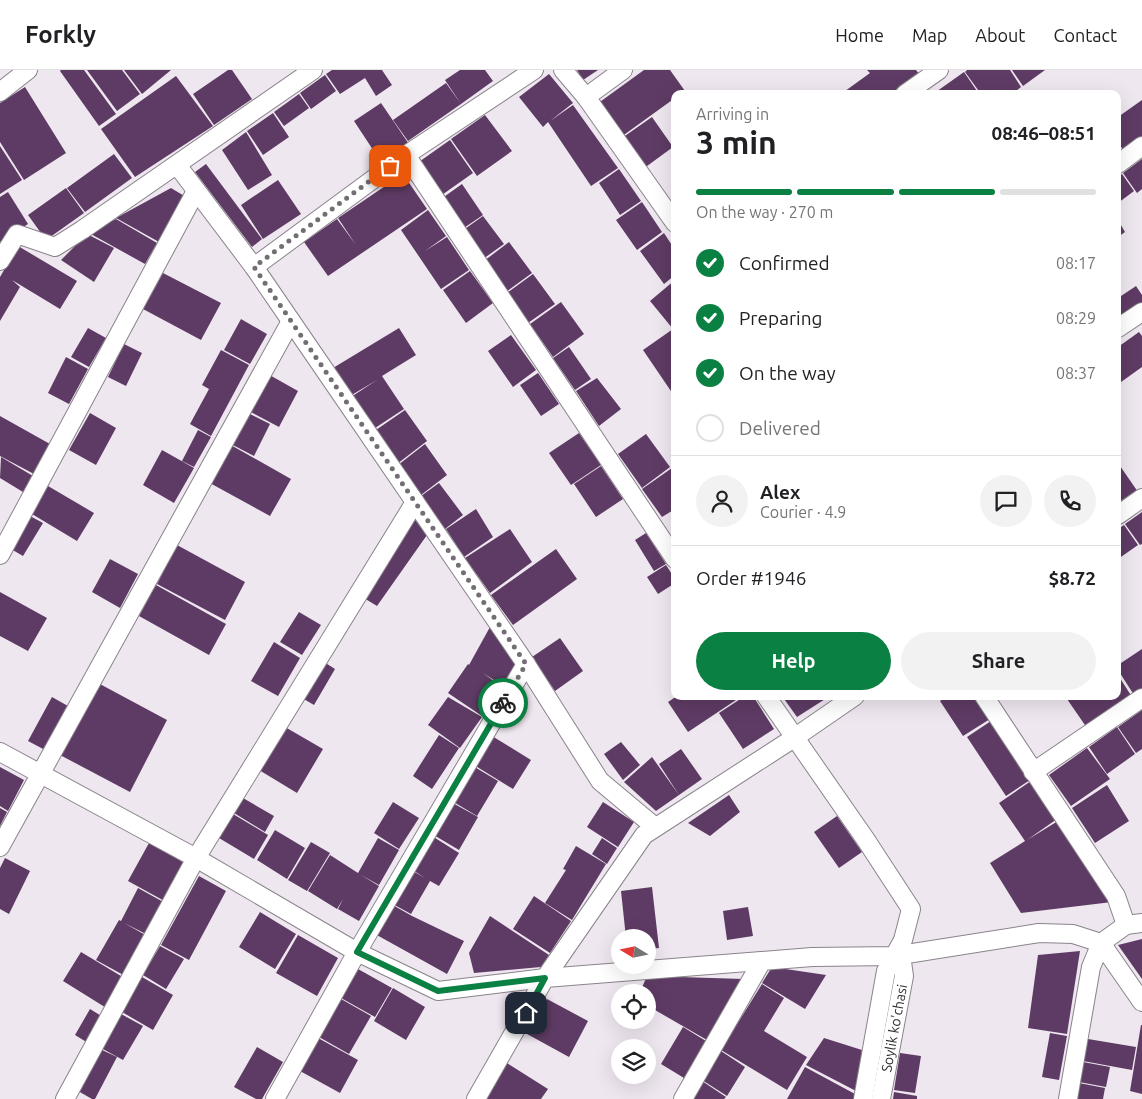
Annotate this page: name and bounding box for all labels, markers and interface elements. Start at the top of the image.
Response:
text: Forkly [25,21,96,48]
text: Home [835,25,884,45]
text: Map [912,25,947,45]
text: About [975,25,1025,45]
text: Contact [1053,25,1117,45]
text: Arriving in [696,105,769,123]
text: 08:46–08:51 [991,122,1096,144]
text: 3 min [696,124,777,160]
pin [369,145,411,187]
icon: bag [376,152,404,180]
text: On the way · 270 m [696,203,833,221]
icon: check [696,249,724,277]
text: Confirmed [739,252,830,274]
text: 08:17 [1056,254,1096,272]
icon: check [696,304,724,332]
text: Preparing [739,307,823,329]
text: 08:29 [1056,309,1096,327]
icon: check [696,359,724,387]
text: On the way [739,362,836,384]
text: 08:37 [1056,364,1096,382]
text: Delivered [739,417,821,439]
button: person [696,475,748,527]
button: chat [980,475,1032,527]
button: phone [1044,475,1096,527]
text: Alex [760,481,800,503]
text: Courier · 4.9 [760,503,846,521]
text: Order #1946 [696,567,806,589]
text: $8.72 [1048,567,1096,589]
button: Help [696,632,891,690]
button: Share [901,632,1096,690]
courier [478,678,528,728]
icon: bike [489,689,517,717]
north arrow [611,929,656,974]
map controls [611,929,656,1084]
street label: Soylik ko'chasi [878,983,910,1073]
button: locate [611,984,656,1029]
pin [505,992,547,1034]
icon: home [512,999,540,1027]
button: layers [611,1039,656,1084]

